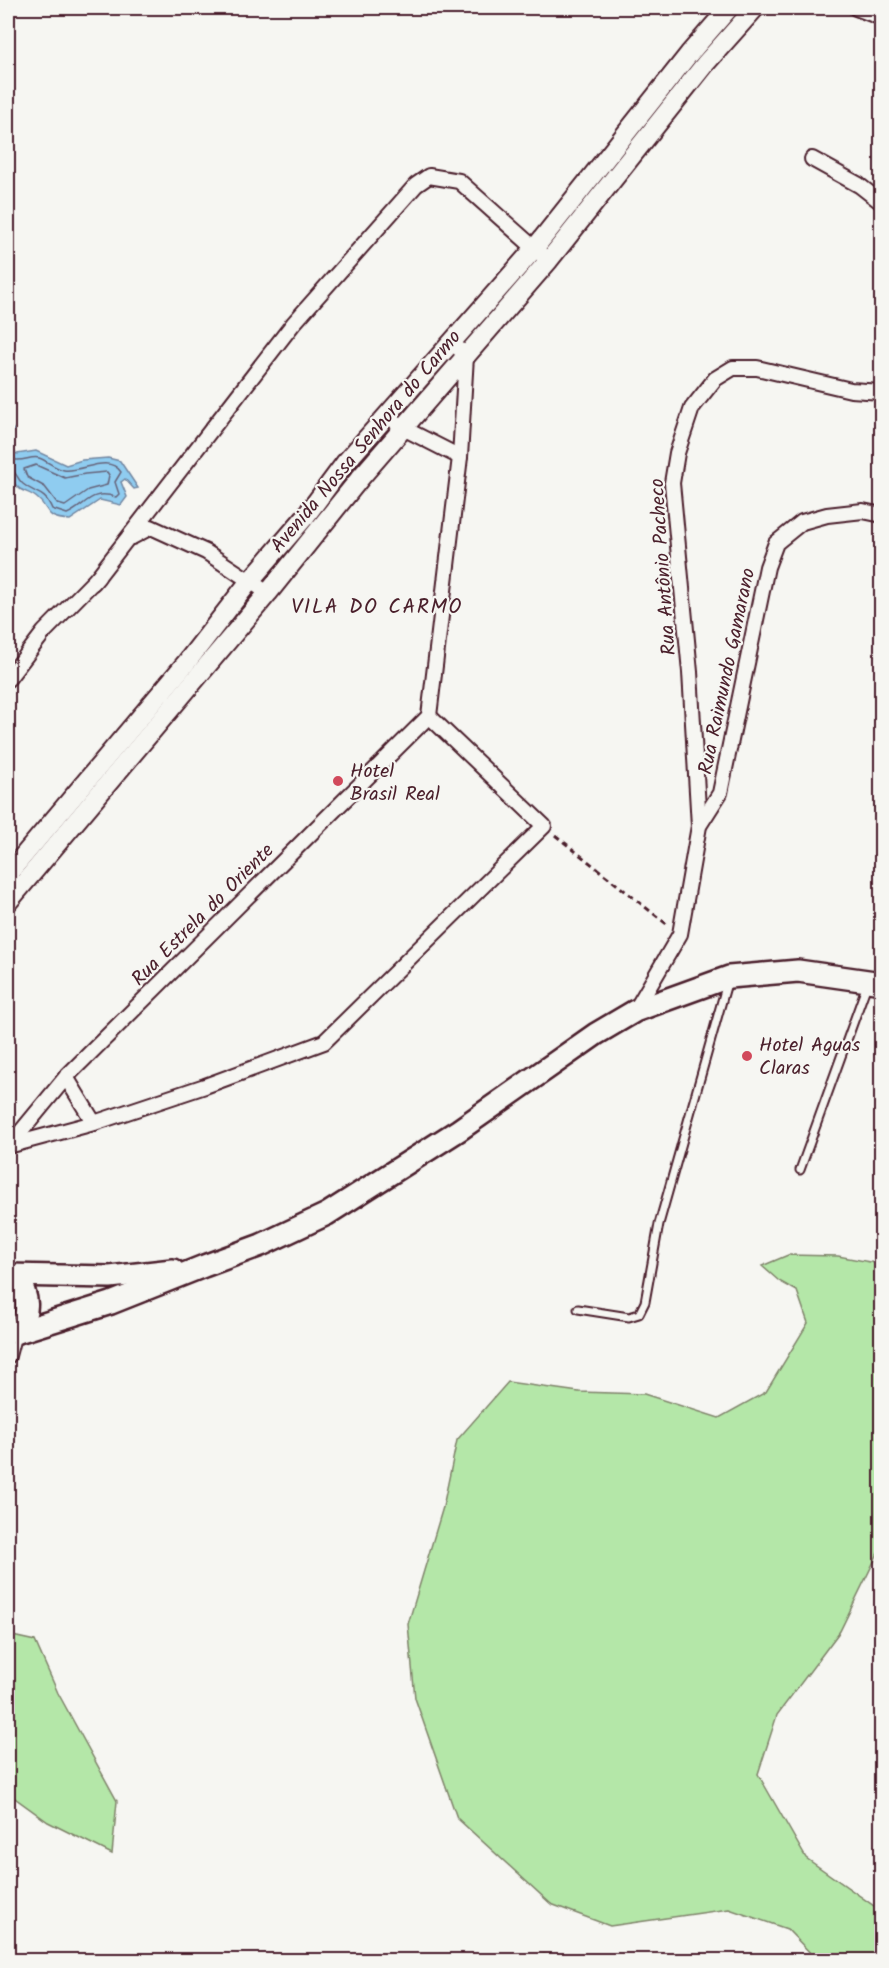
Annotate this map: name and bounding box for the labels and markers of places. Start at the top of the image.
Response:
place label: Hotel Brasil Real [350,756,440,811]
marker: Hotel Brasil Real [331,774,345,788]
place label: Hotel Aguas Claras [759,1030,861,1085]
marker: Hotel Aguas Claras [740,1049,754,1063]

